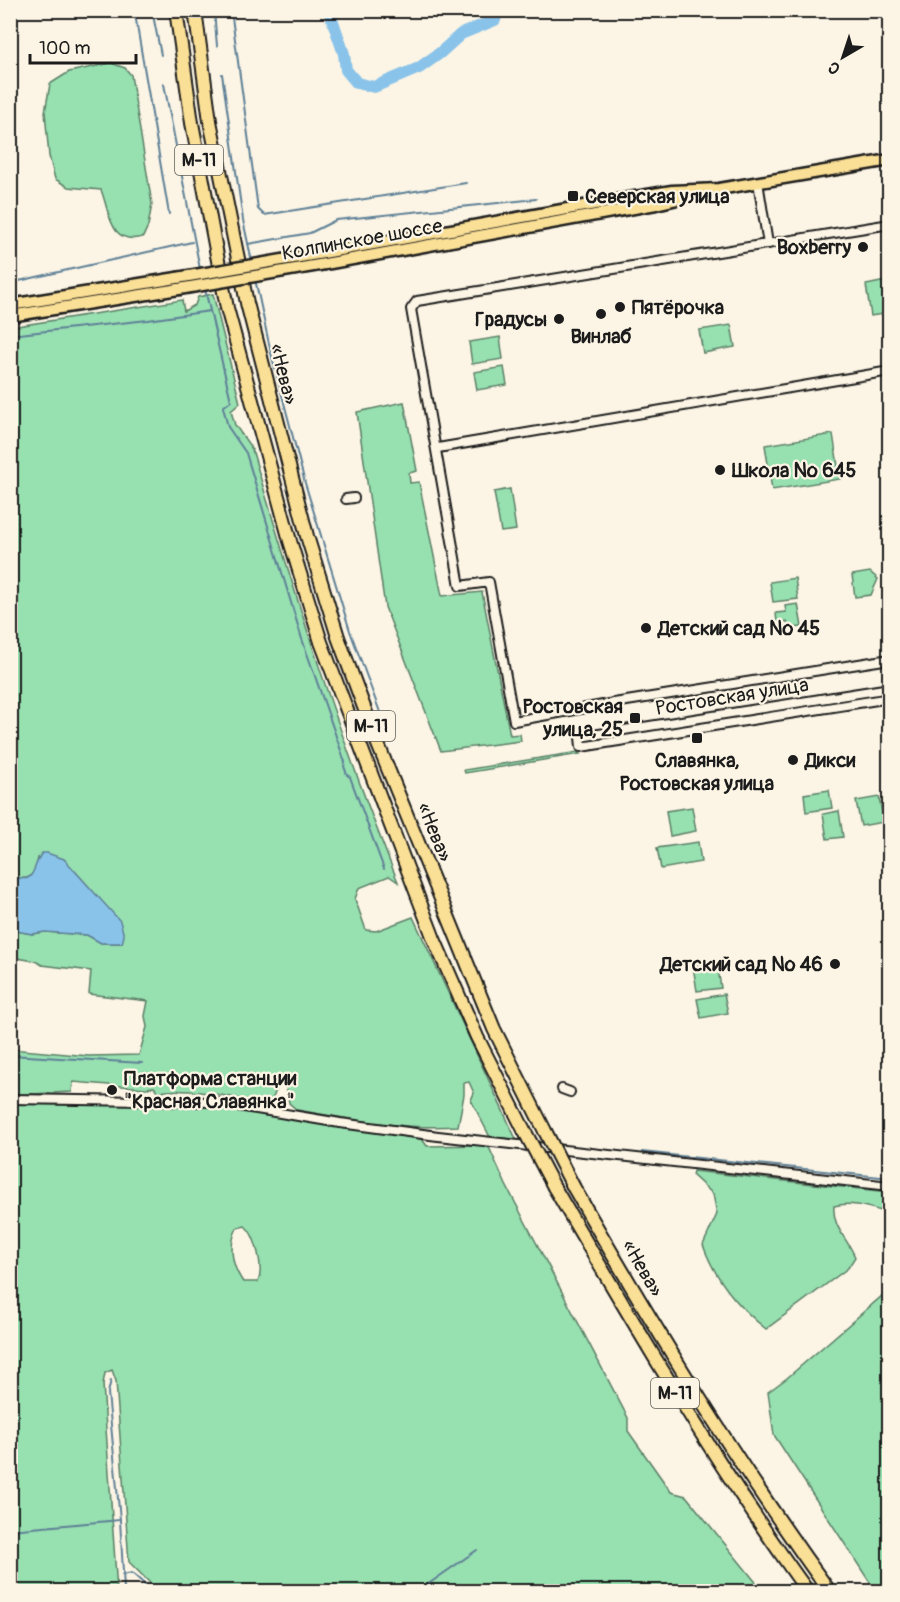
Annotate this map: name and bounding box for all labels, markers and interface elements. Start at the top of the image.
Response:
scale bar [30,27,136,65]
north arrow [813,27,873,87]
text: 100 m [39,37,91,60]
text: С [824,57,844,79]
road number: М-11 [175,145,223,175]
place label: Северская улица [585,184,730,209]
marker: Северская улица [566,189,580,203]
street label: Колпинское шоссе [280,213,444,266]
place label: Boxberry [777,235,851,260]
marker: Boxberry [856,240,870,254]
place label: Пятёрочка [632,295,724,320]
marker: Пятёрочка [613,300,627,314]
place label: Градусы [475,307,547,332]
marker: Винлаб [594,307,608,321]
marker: Градусы [552,312,566,326]
place label: Винлаб [571,324,632,349]
street label: «Нева» [264,341,303,407]
place label: Школа № 645 [731,458,856,483]
marker: Школа № 645 [713,463,727,477]
place label: Детский сад № 45 [657,616,820,641]
marker: Детский сад № 45 [639,621,653,635]
street label: Ростовская улица [654,672,810,721]
place label: Ростовская улица, 25 [523,694,623,742]
road number: М-11 [347,711,395,741]
marker: Ростовская улица, 25 [628,711,642,725]
marker: Славянка, Ростовская улица [690,731,704,745]
place label: Славянка, Ростовская улица [620,748,774,796]
place label: Дикси [804,748,855,773]
marker: Дикси [786,753,800,767]
street label: «Нева» [411,799,458,865]
place label: Детский сад № 46 [659,952,823,977]
marker: Детский сад № 46 [828,957,842,971]
place label: Платформа станции "Красная Славянка" [124,1066,296,1114]
marker: Платформа станции "Красная Славянка" [105,1083,119,1097]
street label: «Нева» [616,1235,669,1301]
road number: М-11 [651,1378,699,1408]

